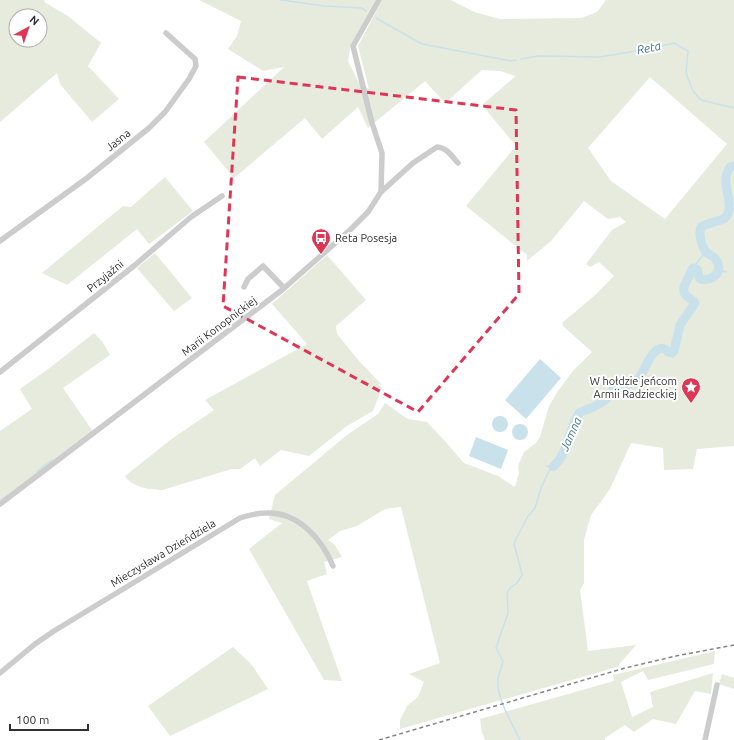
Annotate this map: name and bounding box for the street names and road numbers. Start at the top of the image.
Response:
street label: Jasna [103,127,133,153]
street label: Przyjaźni [84,258,126,294]
street label: Marii Konopnickiej [179,294,259,358]
street label: Mieczysława Dzieńdziela [108,517,218,589]

